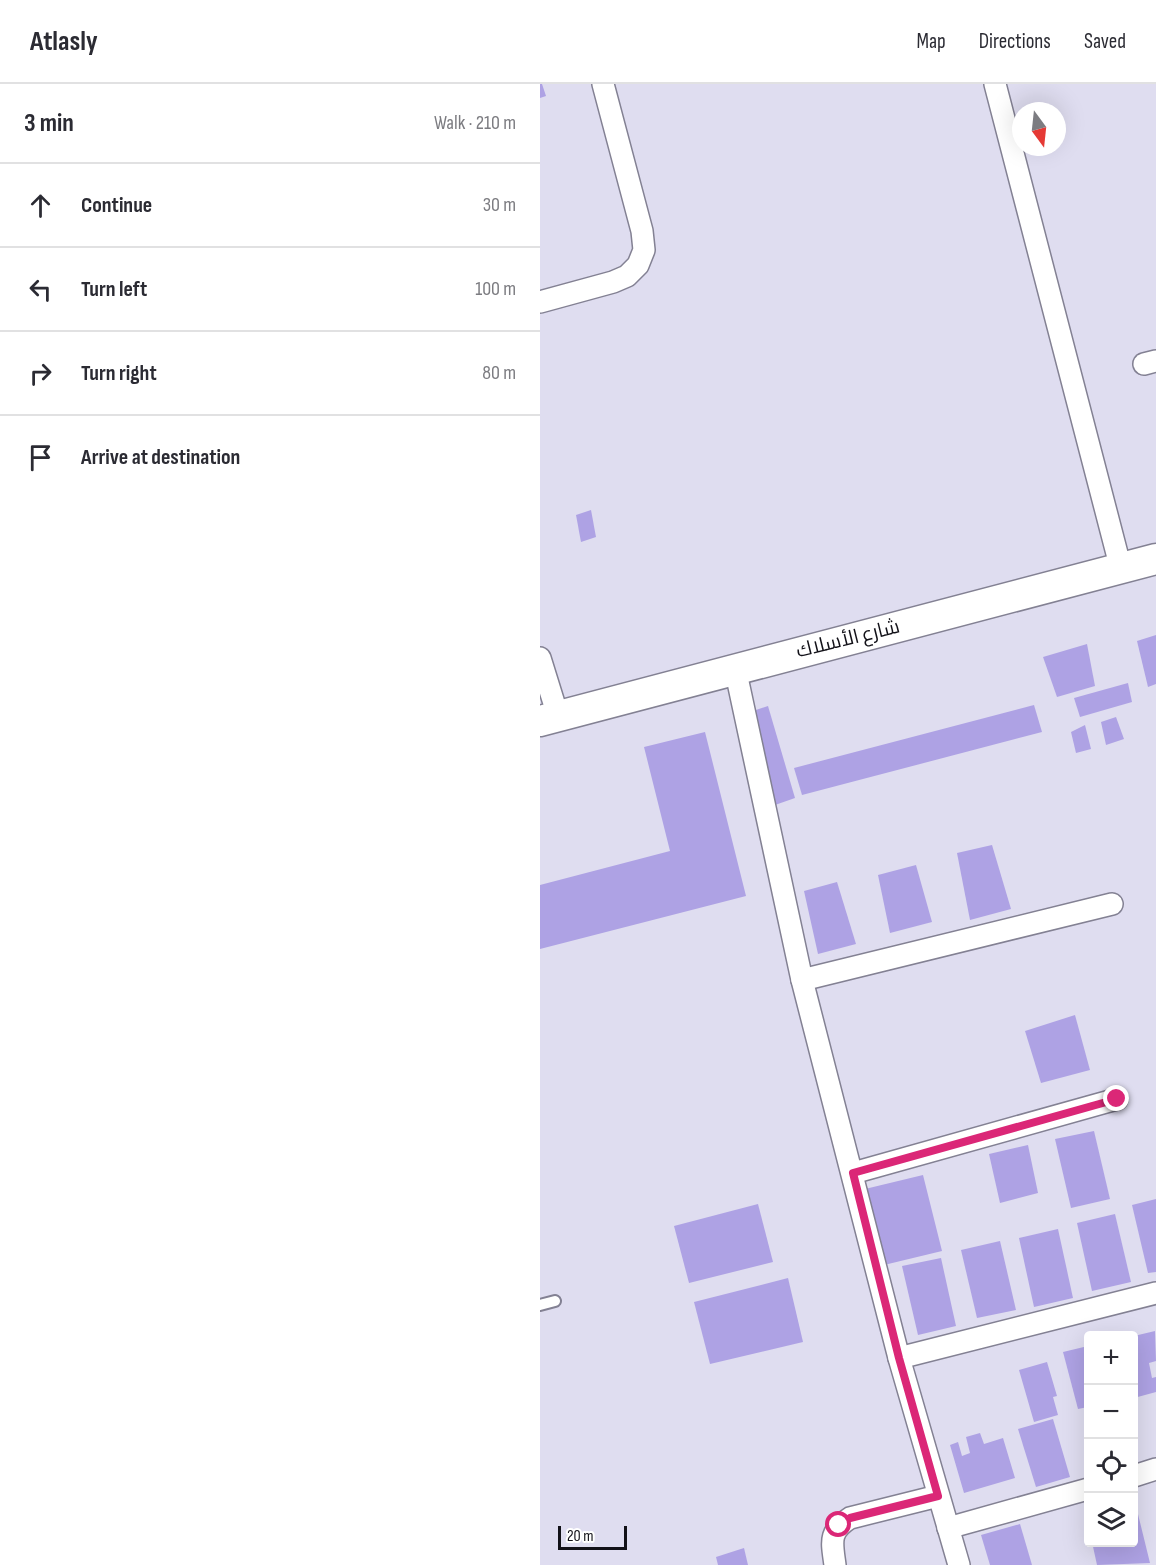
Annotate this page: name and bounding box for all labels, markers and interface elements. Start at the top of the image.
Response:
text: Atlasly [30,25,98,58]
text: Map [916,29,946,54]
text: Directions [979,29,1051,54]
text: Saved [1084,29,1126,54]
north arrow [1012,102,1066,156]
text: 3 min [24,108,74,139]
text: Walk · 210 m [434,111,516,135]
icon: ahead [24,189,57,222]
text: Continue [81,192,152,219]
text: 30 m [483,193,516,217]
icon: left [24,273,57,306]
text: Turn left [81,276,147,303]
text: 100 m [475,277,516,301]
icon: right [24,357,57,390]
text: Turn right [81,360,157,387]
text: 80 m [482,361,516,385]
icon: arrive [24,441,57,474]
text: Arrive at destination [81,444,240,471]
street label: شارع الأسلاك [794,615,902,664]
route end [1103,1085,1129,1111]
map controls [1084,1331,1138,1547]
button: + [1084,1331,1138,1385]
button: − [1084,1385,1138,1439]
button: locate [1084,1439,1138,1493]
button: layers [1084,1493,1138,1547]
route start [825,1511,851,1537]
scale bar [558,1523,627,1550]
text: 20 m [567,1527,594,1546]

